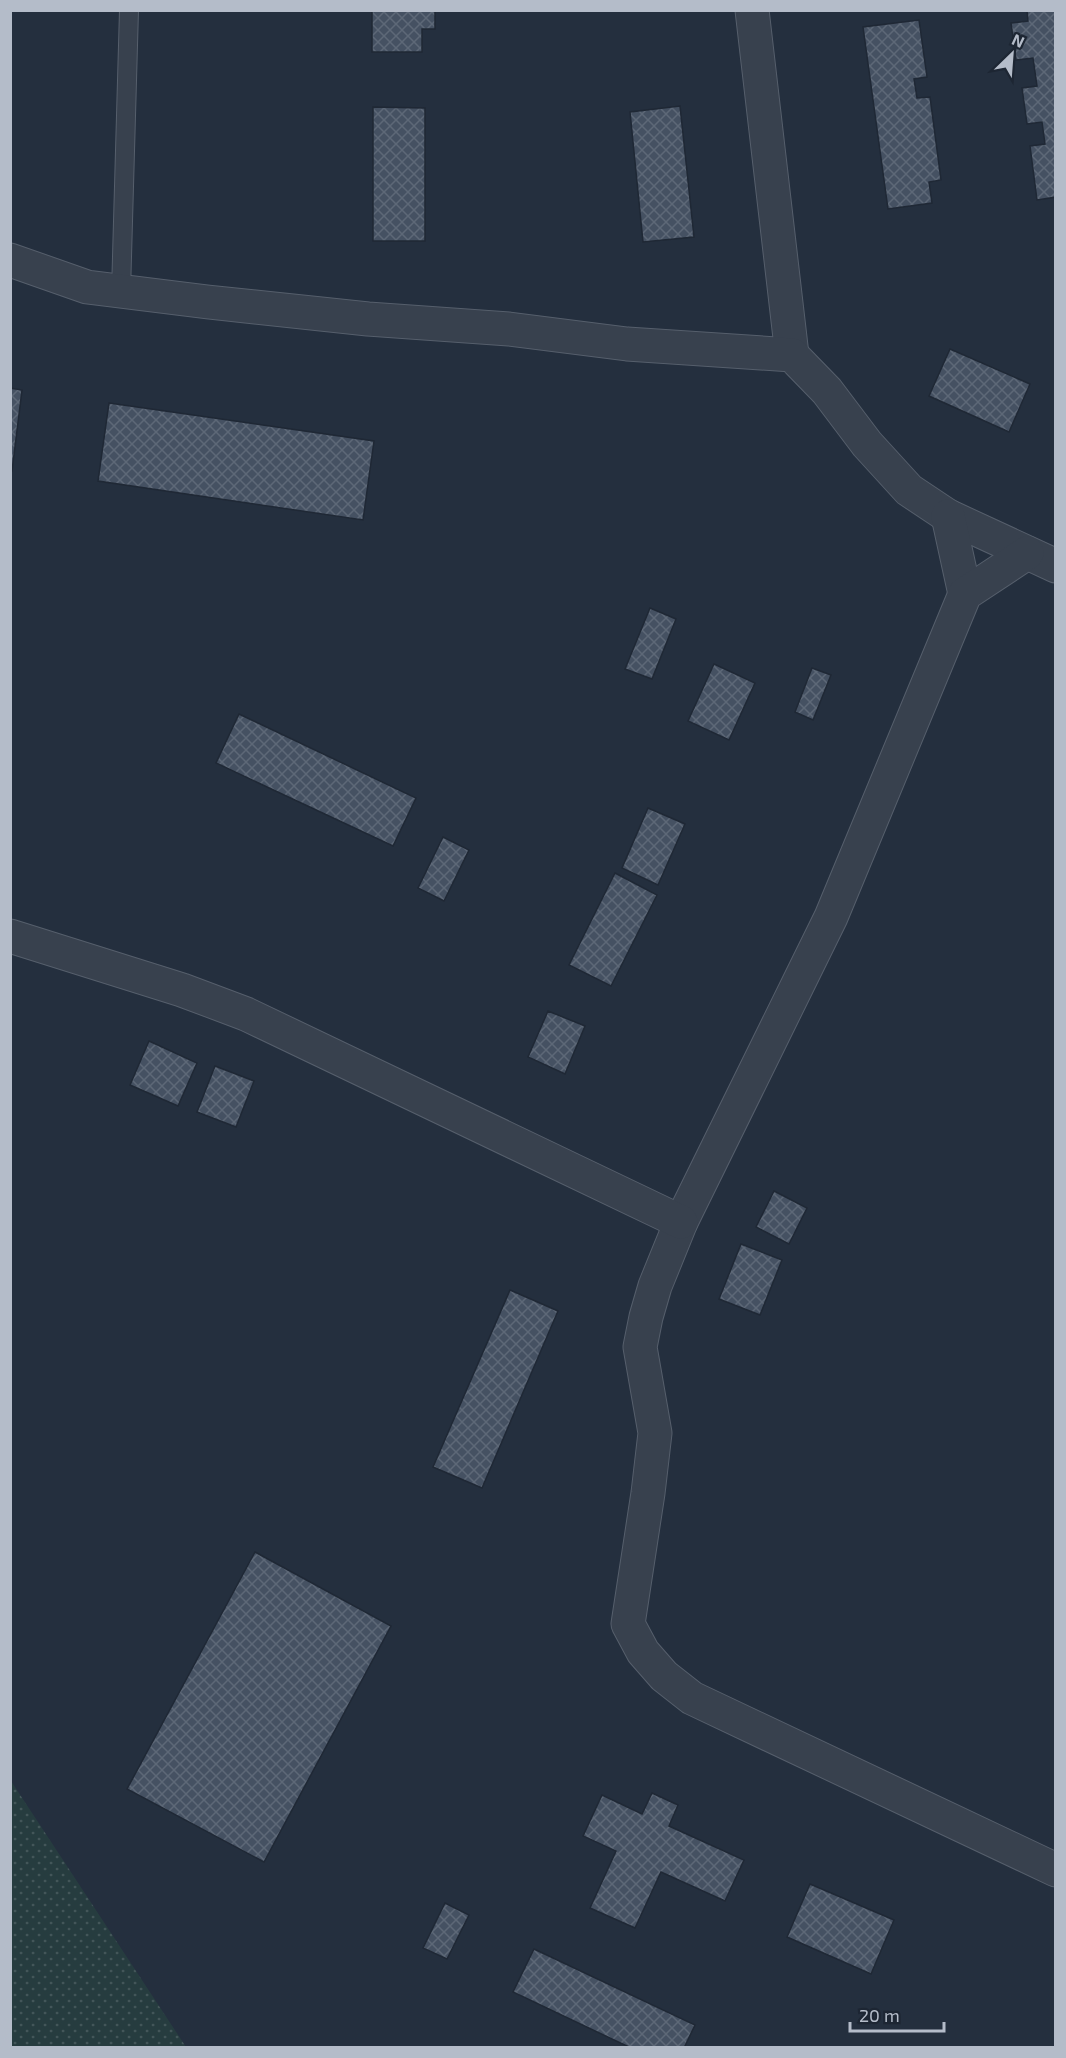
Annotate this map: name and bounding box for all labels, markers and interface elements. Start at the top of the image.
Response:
north arrow [982,24,1042,84]
text: N [1009,29,1028,51]
scale bar [850,1995,944,2033]
text: 20 m [859,2004,900,2026]

